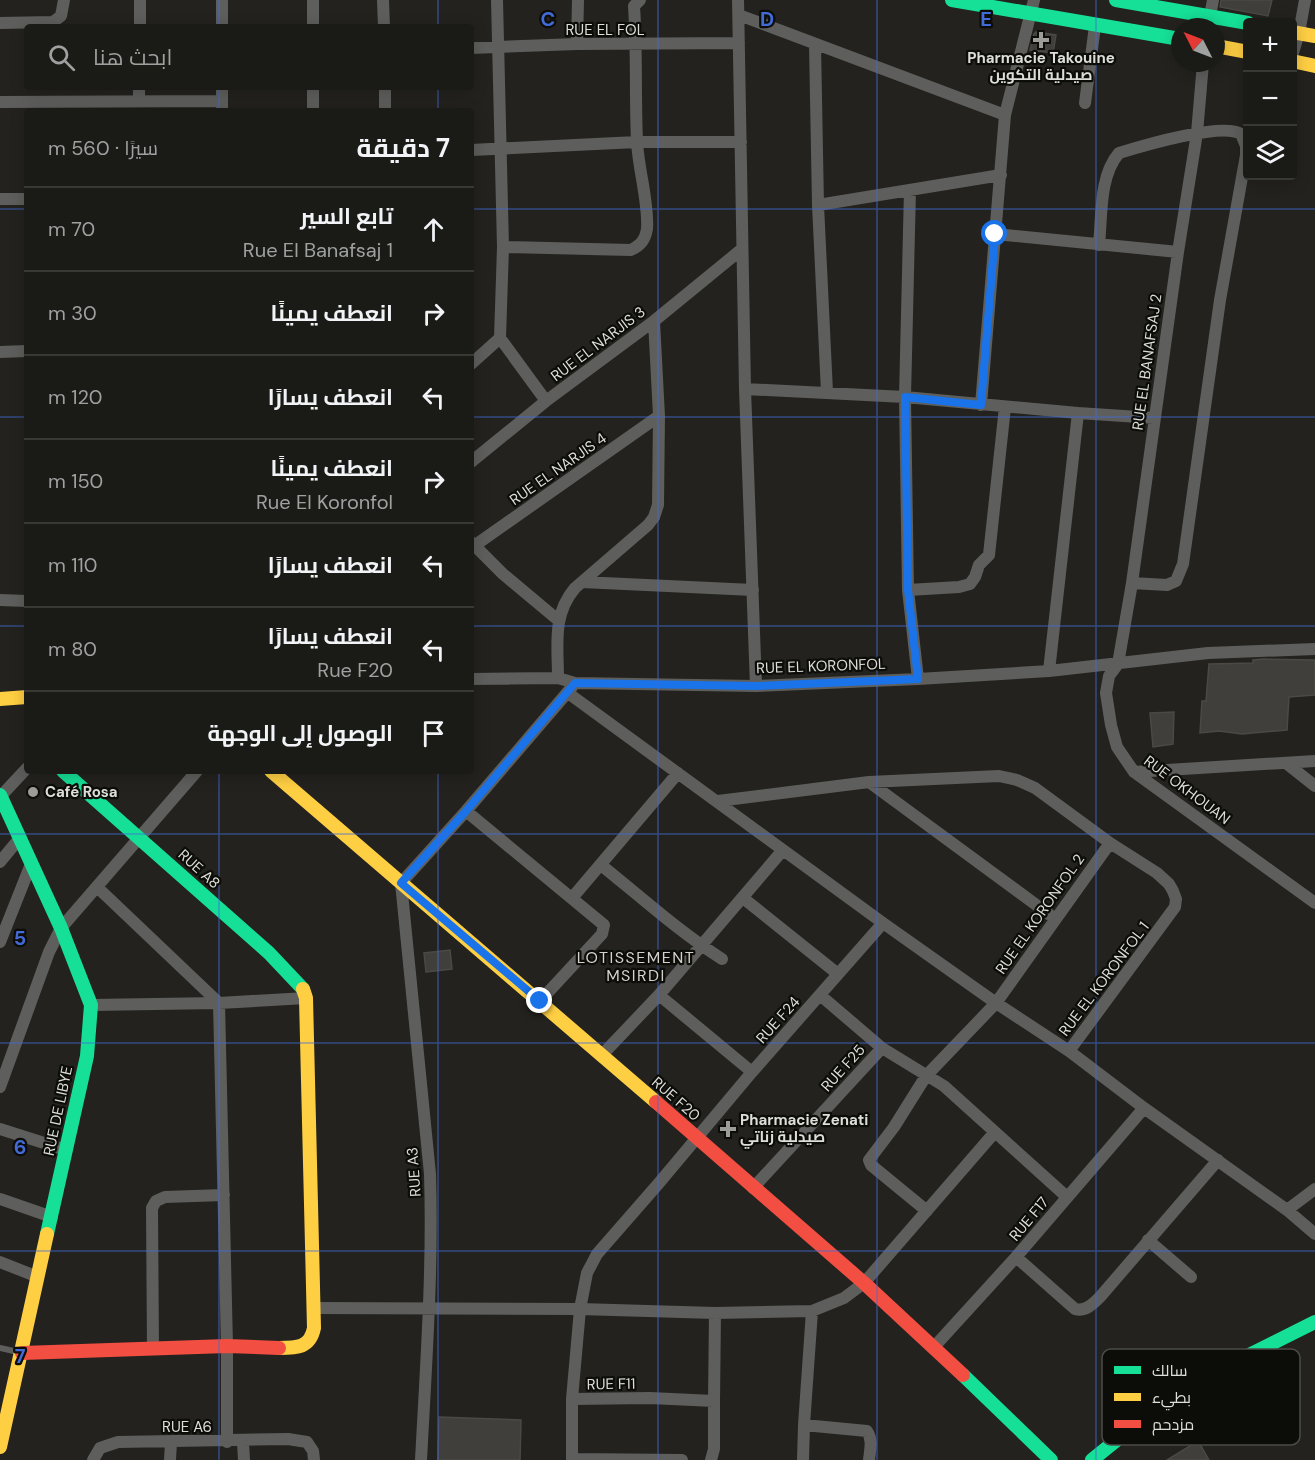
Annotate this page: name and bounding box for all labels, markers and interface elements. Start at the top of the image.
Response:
text: C [541,6,555,32]
text: D [760,6,774,32]
text: E [980,6,992,32]
north arrow [1171,18,1225,72]
map controls [1243,18,1297,180]
button: + [1243,18,1297,72]
street label: RUE EL FOL [565,20,645,40]
search box [24,24,474,90]
marker: Pharmacie Takouine صيدلية التكوين [1034,33,1048,47]
icon: search [45,41,78,74]
text: ابحث هنا [93,43,172,72]
place label: Pharmacie Takouine صيدلية التكوين [967,48,1115,85]
button: − [1243,72,1297,126]
button: layers [1243,126,1297,180]
text: 7 دقيقة [356,131,450,165]
text: سيرًا · 560 m [48,135,158,161]
text: تابع السير [300,202,393,231]
icon: ahead [417,213,450,246]
text: 70 m [48,216,95,242]
route start [981,220,1007,246]
text: Rue El Banafsaj 1 [243,237,393,263]
street label: RUE EL BANAFSAJ 2 [1128,292,1166,432]
icon: right [417,297,450,330]
text: انعطف يمينًا [271,299,393,328]
text: 30 m [48,300,97,326]
street label: RUE EL NARJIS 3 [547,302,649,386]
icon: left [417,381,450,414]
text: انعطف يسارًا [268,383,393,412]
text: 120 m [48,384,102,410]
street label: RUE EL NARJIS 4 [506,428,610,510]
text: انعطف يمينًا [271,454,393,483]
icon: right [417,465,450,498]
text: 150 m [48,468,103,494]
text: Rue El Koronfol [256,489,393,515]
icon: left [417,549,450,582]
text: انعطف يسارًا [268,551,393,580]
text: 110 m [48,552,97,578]
text: انعطف يسارًا [268,622,393,651]
icon: left [417,633,450,666]
text: 80 m [48,636,97,662]
street label: RUE EL KORONFOL [756,654,886,678]
text: Rue F20 [317,657,393,683]
icon: arrive [417,717,450,750]
text: الوصول إلى الوجهة [207,719,393,748]
street label: RUE OKHOUAN [1140,751,1234,829]
place label: Café Rosa [45,782,118,802]
marker: Café Rosa [26,785,40,799]
street label: RUE A8 [174,845,224,893]
street label: RUE EL KORONFOL 2 [991,850,1089,978]
street label: RUE EL KORONFOL 1 [1054,918,1154,1040]
text: 5 [14,925,26,951]
district label: LOTISSEMENT MSIRDI [577,947,695,986]
route end [526,987,552,1013]
street label: RUE F24 [752,992,804,1048]
street label: RUE F25 [816,1040,870,1096]
street label: RUE DE LIBYE [39,1064,77,1158]
street label: RUE F20 [648,1072,704,1126]
place label: Pharmacie Zenati صيدلية زناتي [740,1110,868,1149]
marker: Pharmacie Zenati صيدلية زناتي [721,1122,735,1136]
text: 6 [14,1134,26,1160]
street label: RUE A3 [402,1146,426,1198]
street label: RUE F17 [1005,1193,1053,1245]
text: 7 [15,1343,26,1369]
legend [1102,1349,1300,1445]
text: سالك [1152,1360,1187,1381]
street label: RUE F11 [587,1374,635,1394]
text: بطيء [1152,1387,1191,1411]
text: مزدحم [1152,1414,1194,1436]
street label: RUE A6 [162,1417,212,1437]

